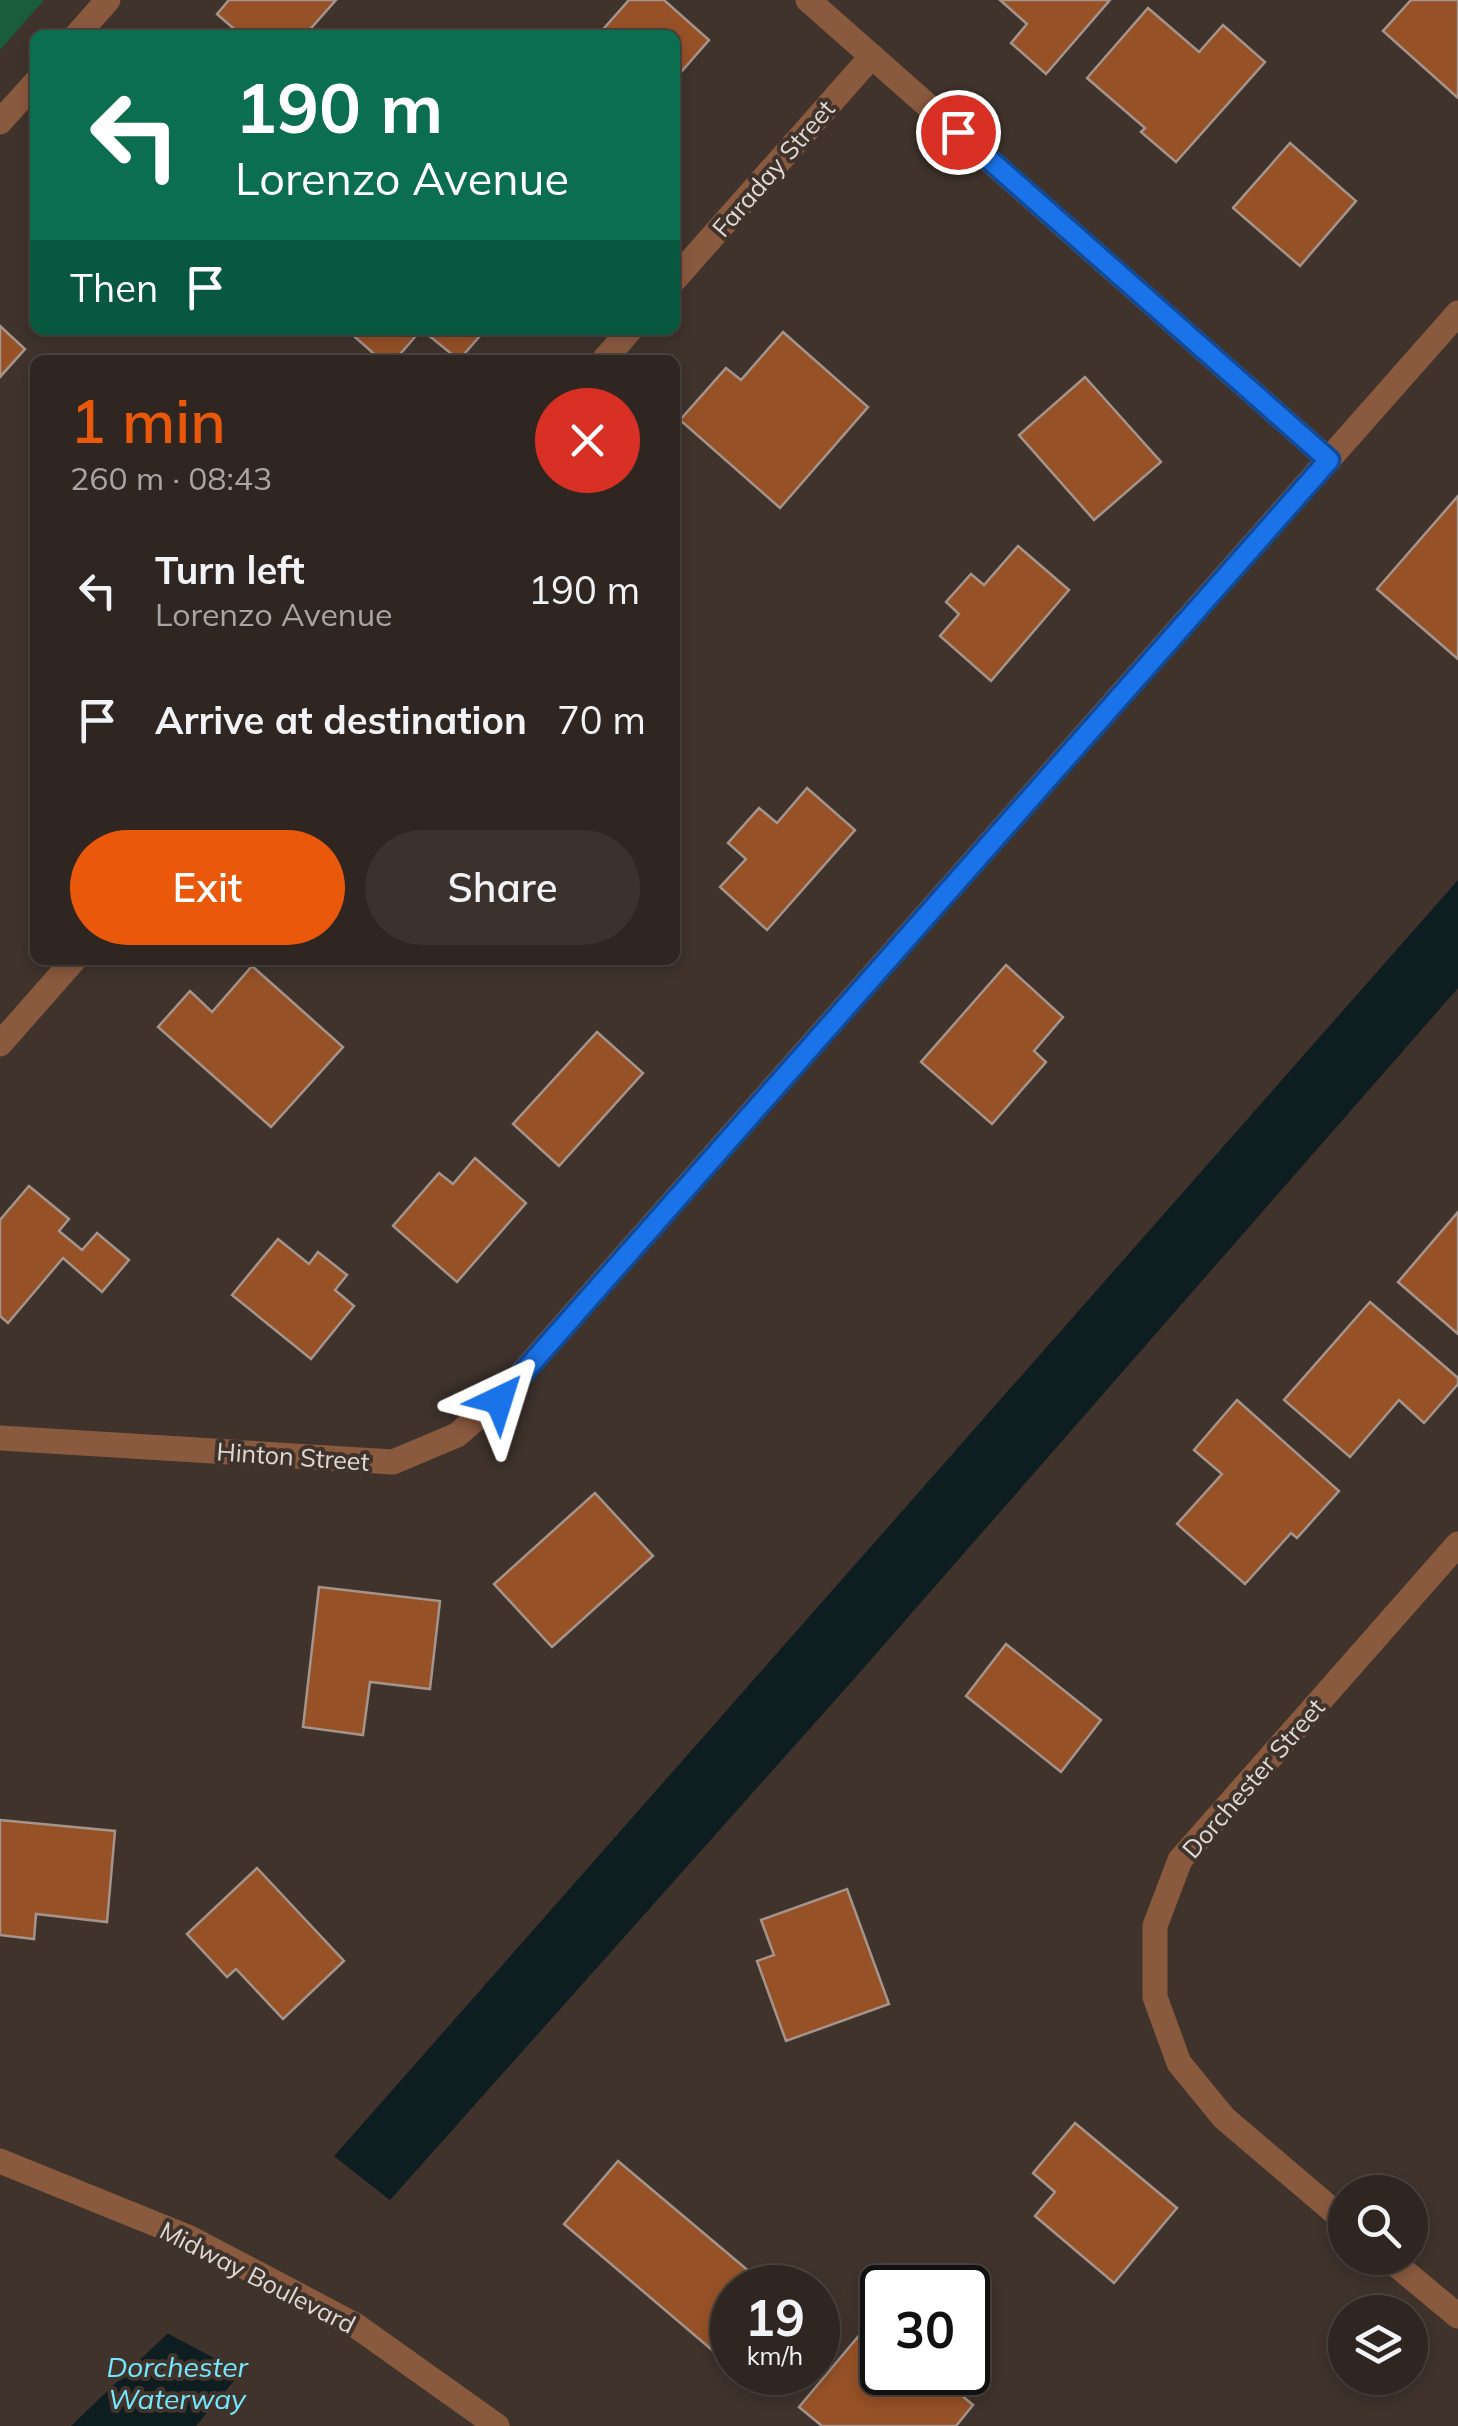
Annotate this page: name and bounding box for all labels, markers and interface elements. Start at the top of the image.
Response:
text: 190 m [235,63,443,151]
icon: left [70,70,200,200]
pin [916,90,1001,175]
street label: Faraday Street [705,93,841,243]
icon: arrive [931,105,986,160]
text: Lorenzo Avenue [235,150,569,206]
icon: arrive [178,260,233,315]
text: Then [70,264,158,312]
text: 1 min [70,383,226,458]
button: close [535,388,640,493]
text: 260 m · 08:43 [70,458,272,498]
text: Turn left [155,546,305,594]
icon: left [70,563,125,618]
text: 190 m [528,566,640,614]
text: Lorenzo Avenue [155,594,393,634]
icon: arrive [70,693,125,748]
text: Arrive at destination [155,696,527,744]
text: 70 m [557,696,646,744]
button: Exit [70,830,345,945]
button: Share [365,830,640,945]
position arrow [447,1348,551,1452]
street label: Hinton Street [216,1435,371,1477]
street label: Dorchester Street [1175,1692,1331,1864]
map controls [1328,2175,1428,2395]
button: search [1328,2175,1428,2275]
street label: Midway Boulevard [155,2214,361,2340]
speed limit sign: 30 [860,2265,990,2395]
text: 19 [745,2286,805,2349]
button: layers [1328,2295,1428,2395]
text: km/h [747,2340,803,2371]
water label: Dorchester Waterway [106,2349,249,2416]

